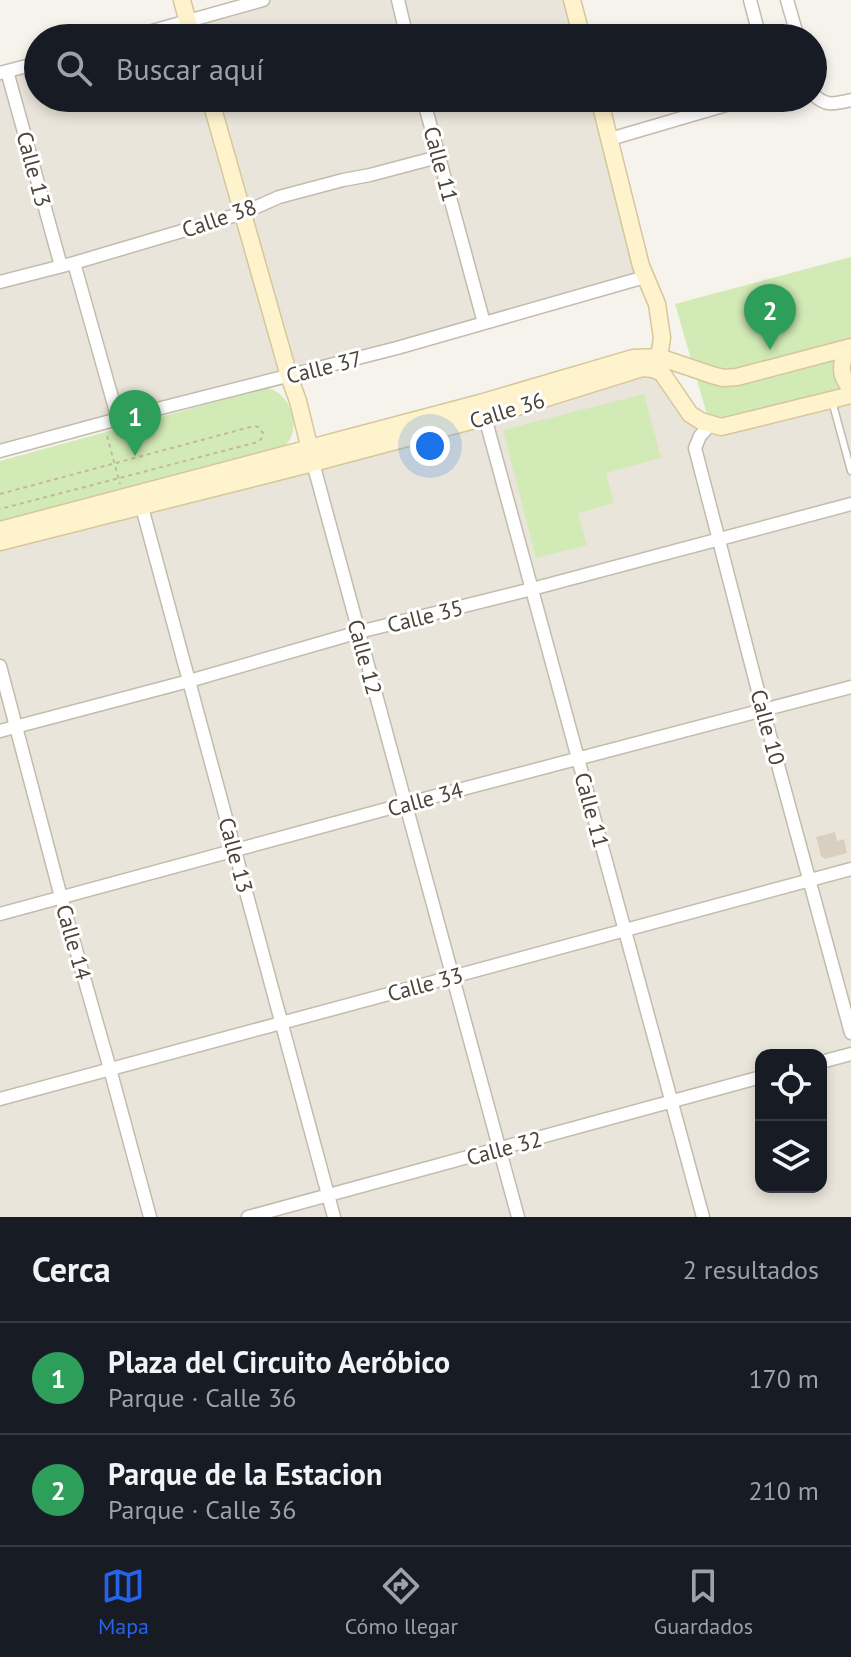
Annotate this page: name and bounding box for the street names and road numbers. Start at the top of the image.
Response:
street label: Calle 11 [418,123,464,205]
street label: Calle 13 [11,128,57,210]
street label: Calle 38 [178,192,260,244]
street label: Calle 37 [283,344,365,390]
street label: Calle 36 [466,385,548,435]
street label: Calle 35 [384,593,466,639]
street label: Calle 12 [342,616,388,698]
street label: Calle 10 [745,686,791,768]
street label: Calle 11 [569,769,615,851]
street label: Calle 34 [384,776,466,822]
street label: Calle 13 [213,814,259,896]
street label: Calle 14 [50,901,98,983]
street label: Calle 33 [384,961,466,1007]
street label: Calle 32 [463,1125,545,1171]

